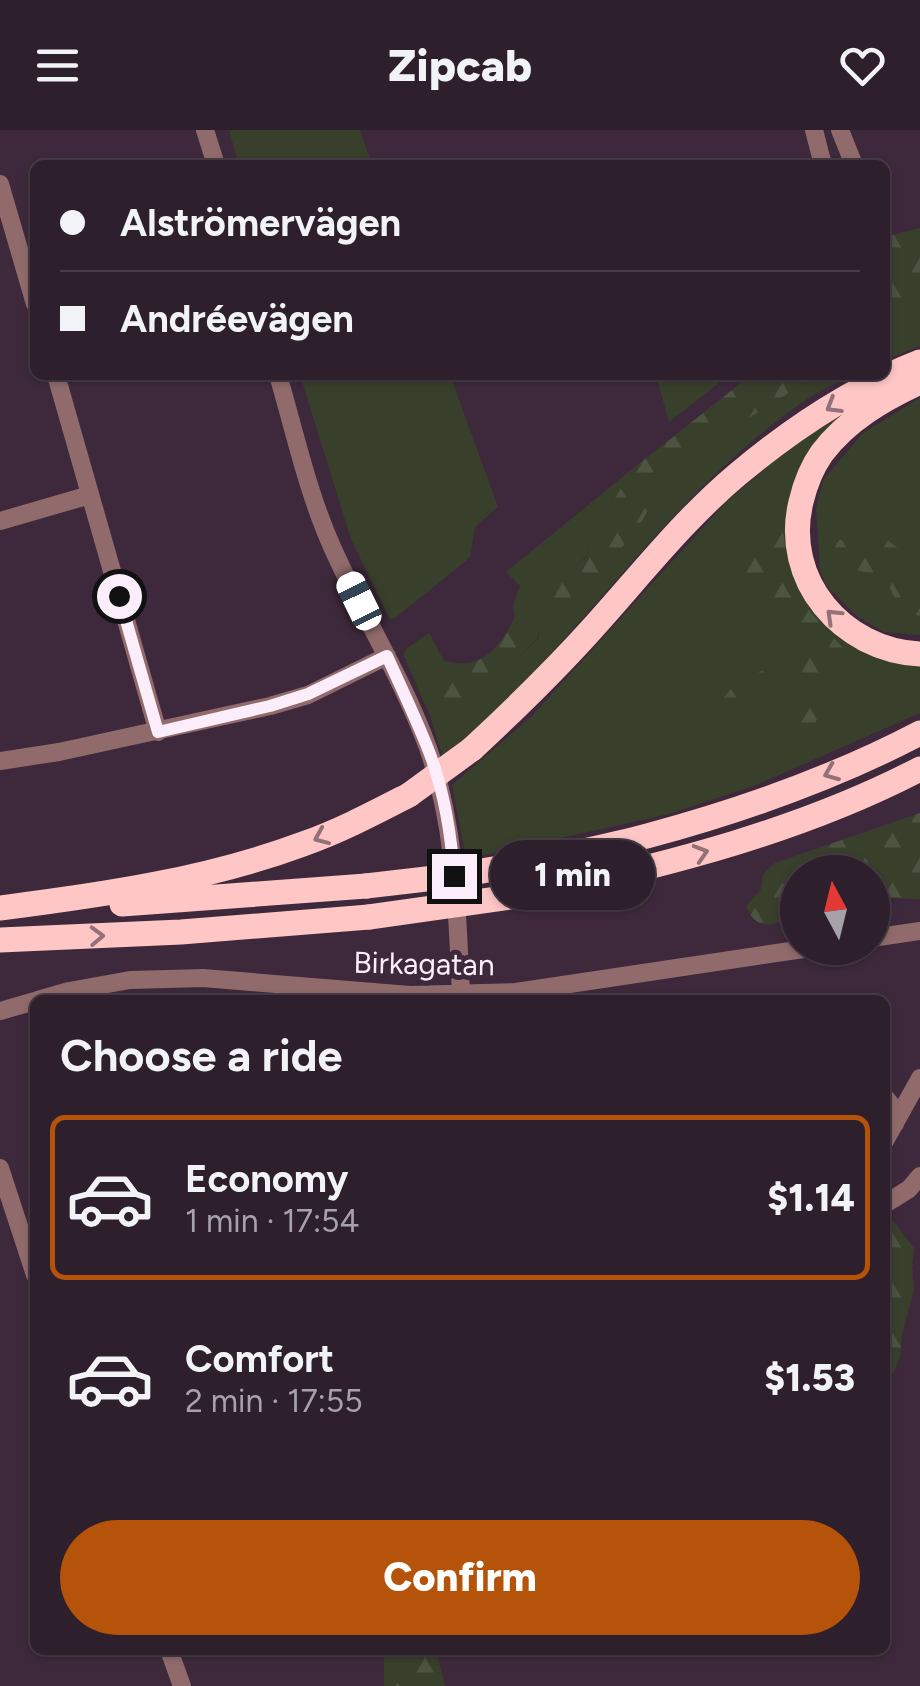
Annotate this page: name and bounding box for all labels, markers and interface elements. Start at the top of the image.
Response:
icon: menu [30,38,85,93]
text: Zipcab [388,38,532,92]
icon: heart [835,38,890,93]
text: Alströmervägen [120,200,401,246]
text: Andréevägen [120,296,354,342]
one-way arrow [826,394,844,413]
car [332,567,386,635]
route start [97,574,142,619]
one-way arrow [827,610,845,628]
one-way arrow [823,762,841,782]
one-way arrow [313,825,331,845]
callout: 1 min [489,841,654,911]
one-way arrow [692,844,709,865]
route end [432,854,477,899]
north arrow [780,855,890,965]
map controls [780,855,890,965]
text: 1 min [534,856,611,894]
one-way arrow [90,925,106,946]
street label: Birkagatan [353,944,495,983]
text: Choose a ride [60,1028,342,1082]
icon: car [65,1153,155,1243]
text: Economy [185,1156,348,1202]
text: $1.14 [767,1175,855,1221]
text: 1 min · 17:54 [185,1202,359,1240]
icon: car [65,1333,155,1423]
text: Comfort [185,1336,334,1382]
text: $1.53 [764,1355,855,1401]
text: 2 min · 17:55 [185,1382,363,1420]
button: Confirm [60,1520,860,1635]

